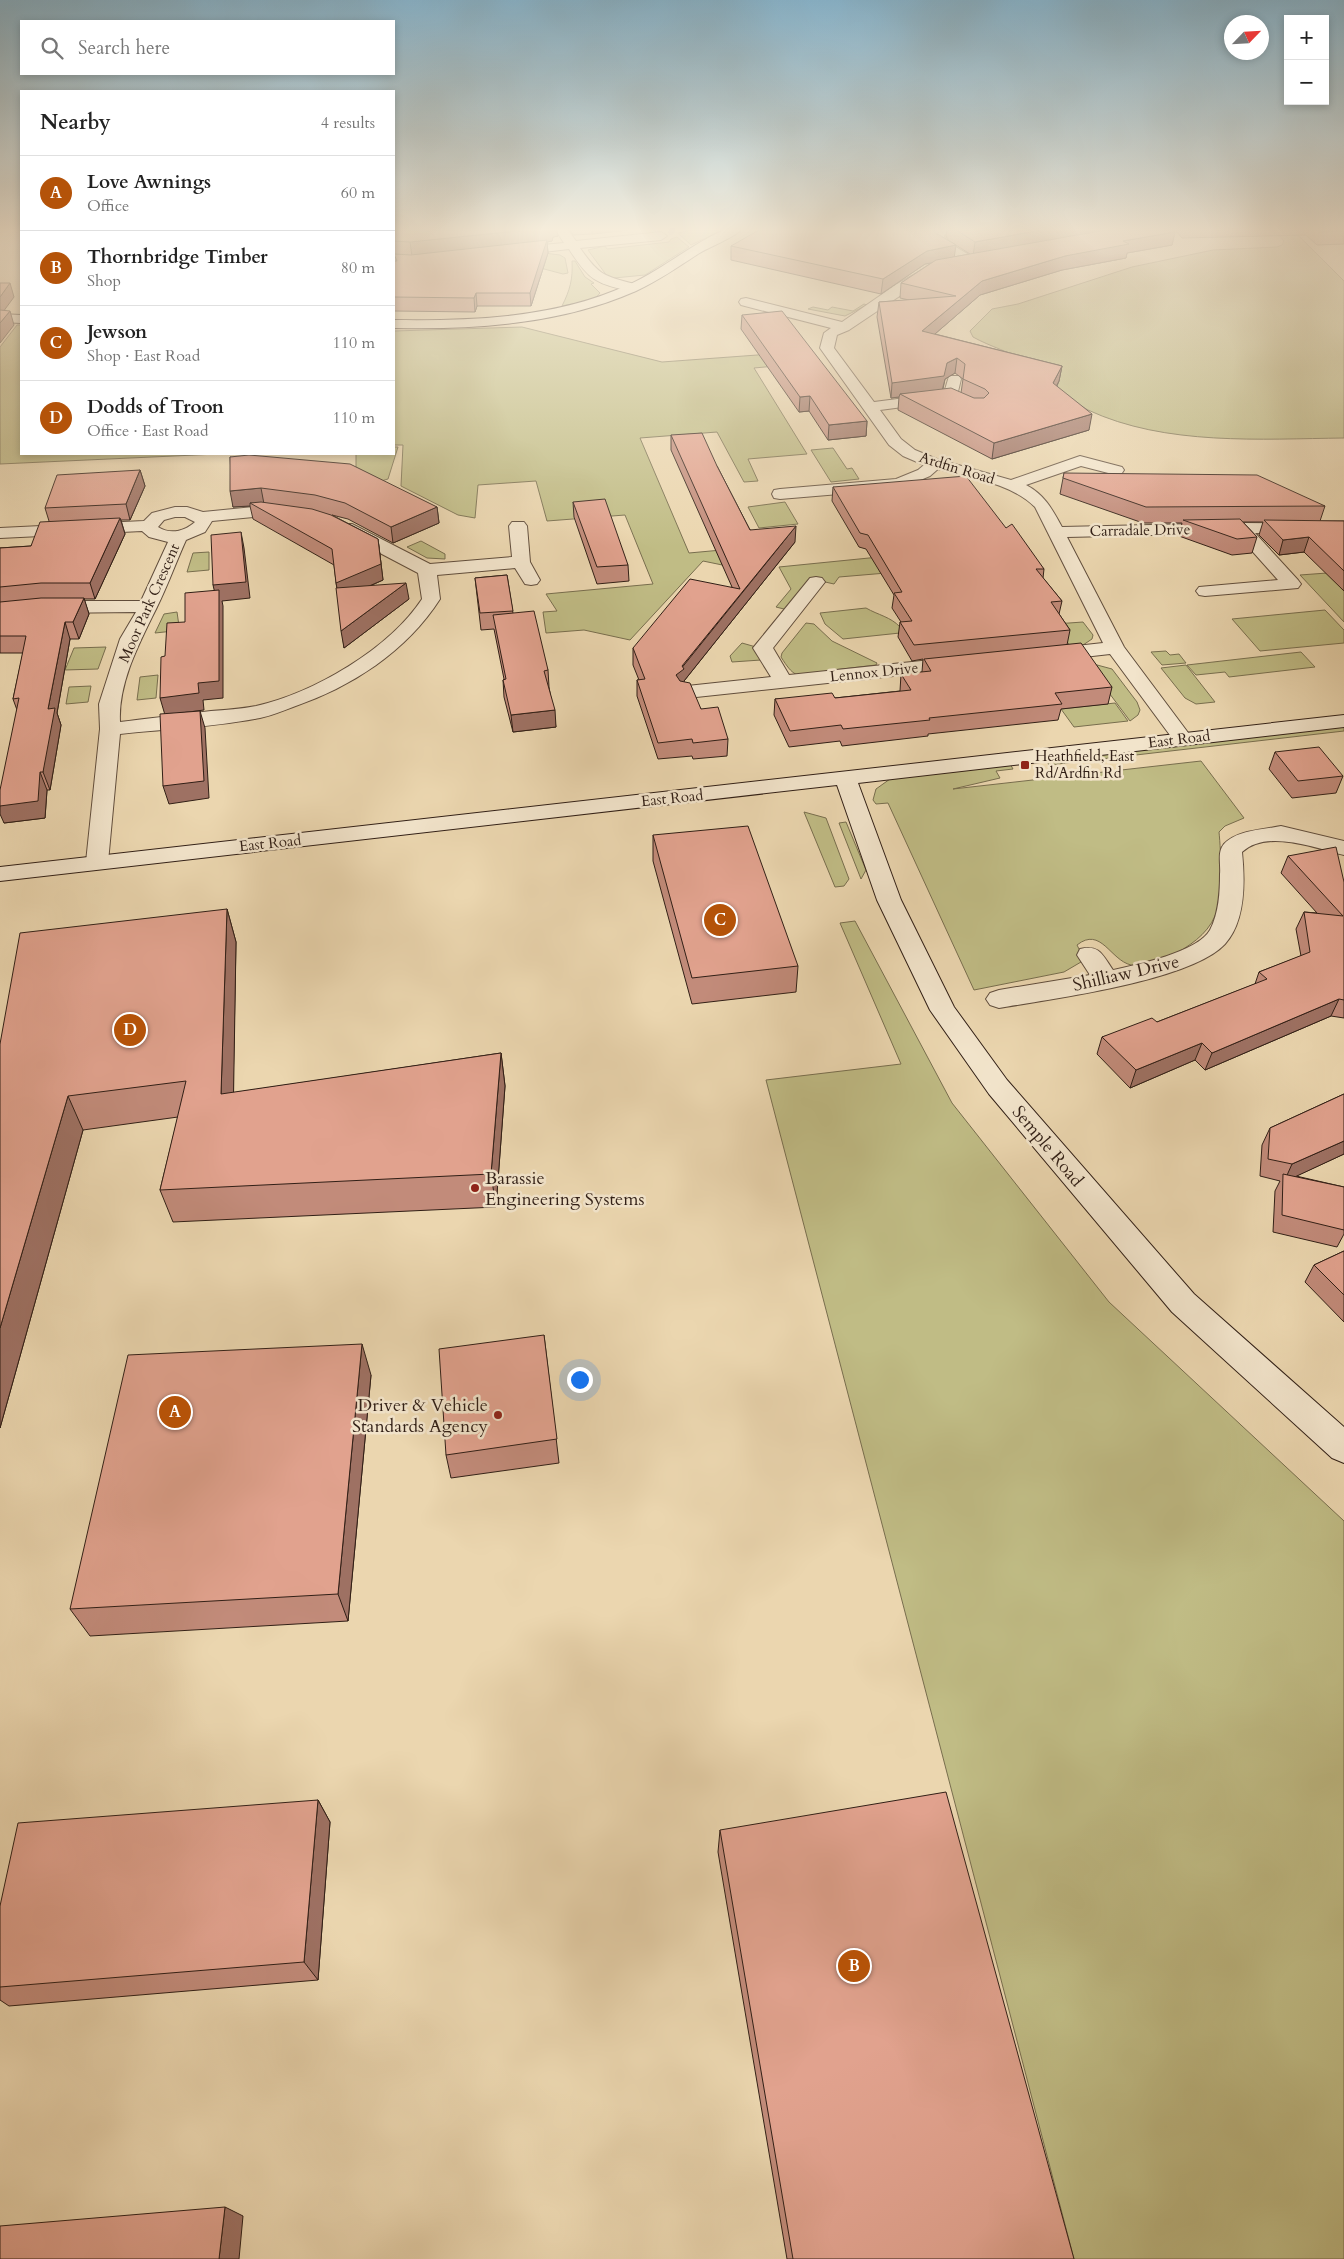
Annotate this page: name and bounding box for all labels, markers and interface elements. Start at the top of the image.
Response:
north arrow [1224,15,1269,60]
map controls [1284,15,1329,105]
button: + [1284,15,1329,60]
search box [20,20,395,75]
icon: search [38,34,66,62]
text: Search here [78,35,170,61]
button: − [1284,60,1329,105]
text: Nearby [40,108,111,137]
text: 4 results [321,112,375,134]
text: Love Awnings [87,169,211,195]
text: A [50,182,62,204]
text: 60 m [341,182,375,204]
text: Office [87,195,129,217]
text: Thornbridge Timber [87,244,268,270]
text: B [50,257,62,279]
text: 80 m [341,257,375,279]
text: Shop [87,270,121,292]
text: Jewson [87,319,147,345]
text: C [50,332,62,354]
text: 110 m [333,332,375,354]
text: Shop · East Road [87,345,200,367]
text: Dodds of Troon [87,394,224,420]
text: D [49,407,63,429]
text: 110 m [333,407,375,429]
text: Office · East Road [87,420,209,442]
street label: Ardfin Road [917,447,997,489]
street label: Carradale Drive [1089,519,1191,541]
street label: Moor Park Crescent [114,540,184,666]
street label: Lennox Drive [829,657,919,687]
street label: East Road [1147,725,1211,753]
place label: Heathfield, East Rd/Ardfin Rd [1035,746,1134,783]
marker: Heathfield, East Rd/Ardfin Rd [1019,759,1031,771]
street label: East Road [640,785,704,811]
street label: East Road [238,830,302,856]
pin: C [704,901,736,939]
street label: Shilliaw Drive [1070,949,1182,998]
pin: D [114,1011,146,1049]
street label: Semple Road [1006,1100,1089,1193]
place label: Barassie Engineering Systems [485,1166,645,1212]
marker: Barassie Engineering Systems [469,1182,481,1194]
your location [567,1367,593,1393]
pin: A [159,1393,191,1431]
place label: Driver & Vehicle Standards Agency [352,1393,488,1439]
marker: Driver & Vehicle Standards Agency [492,1409,504,1421]
pin: B [838,1947,870,1985]

